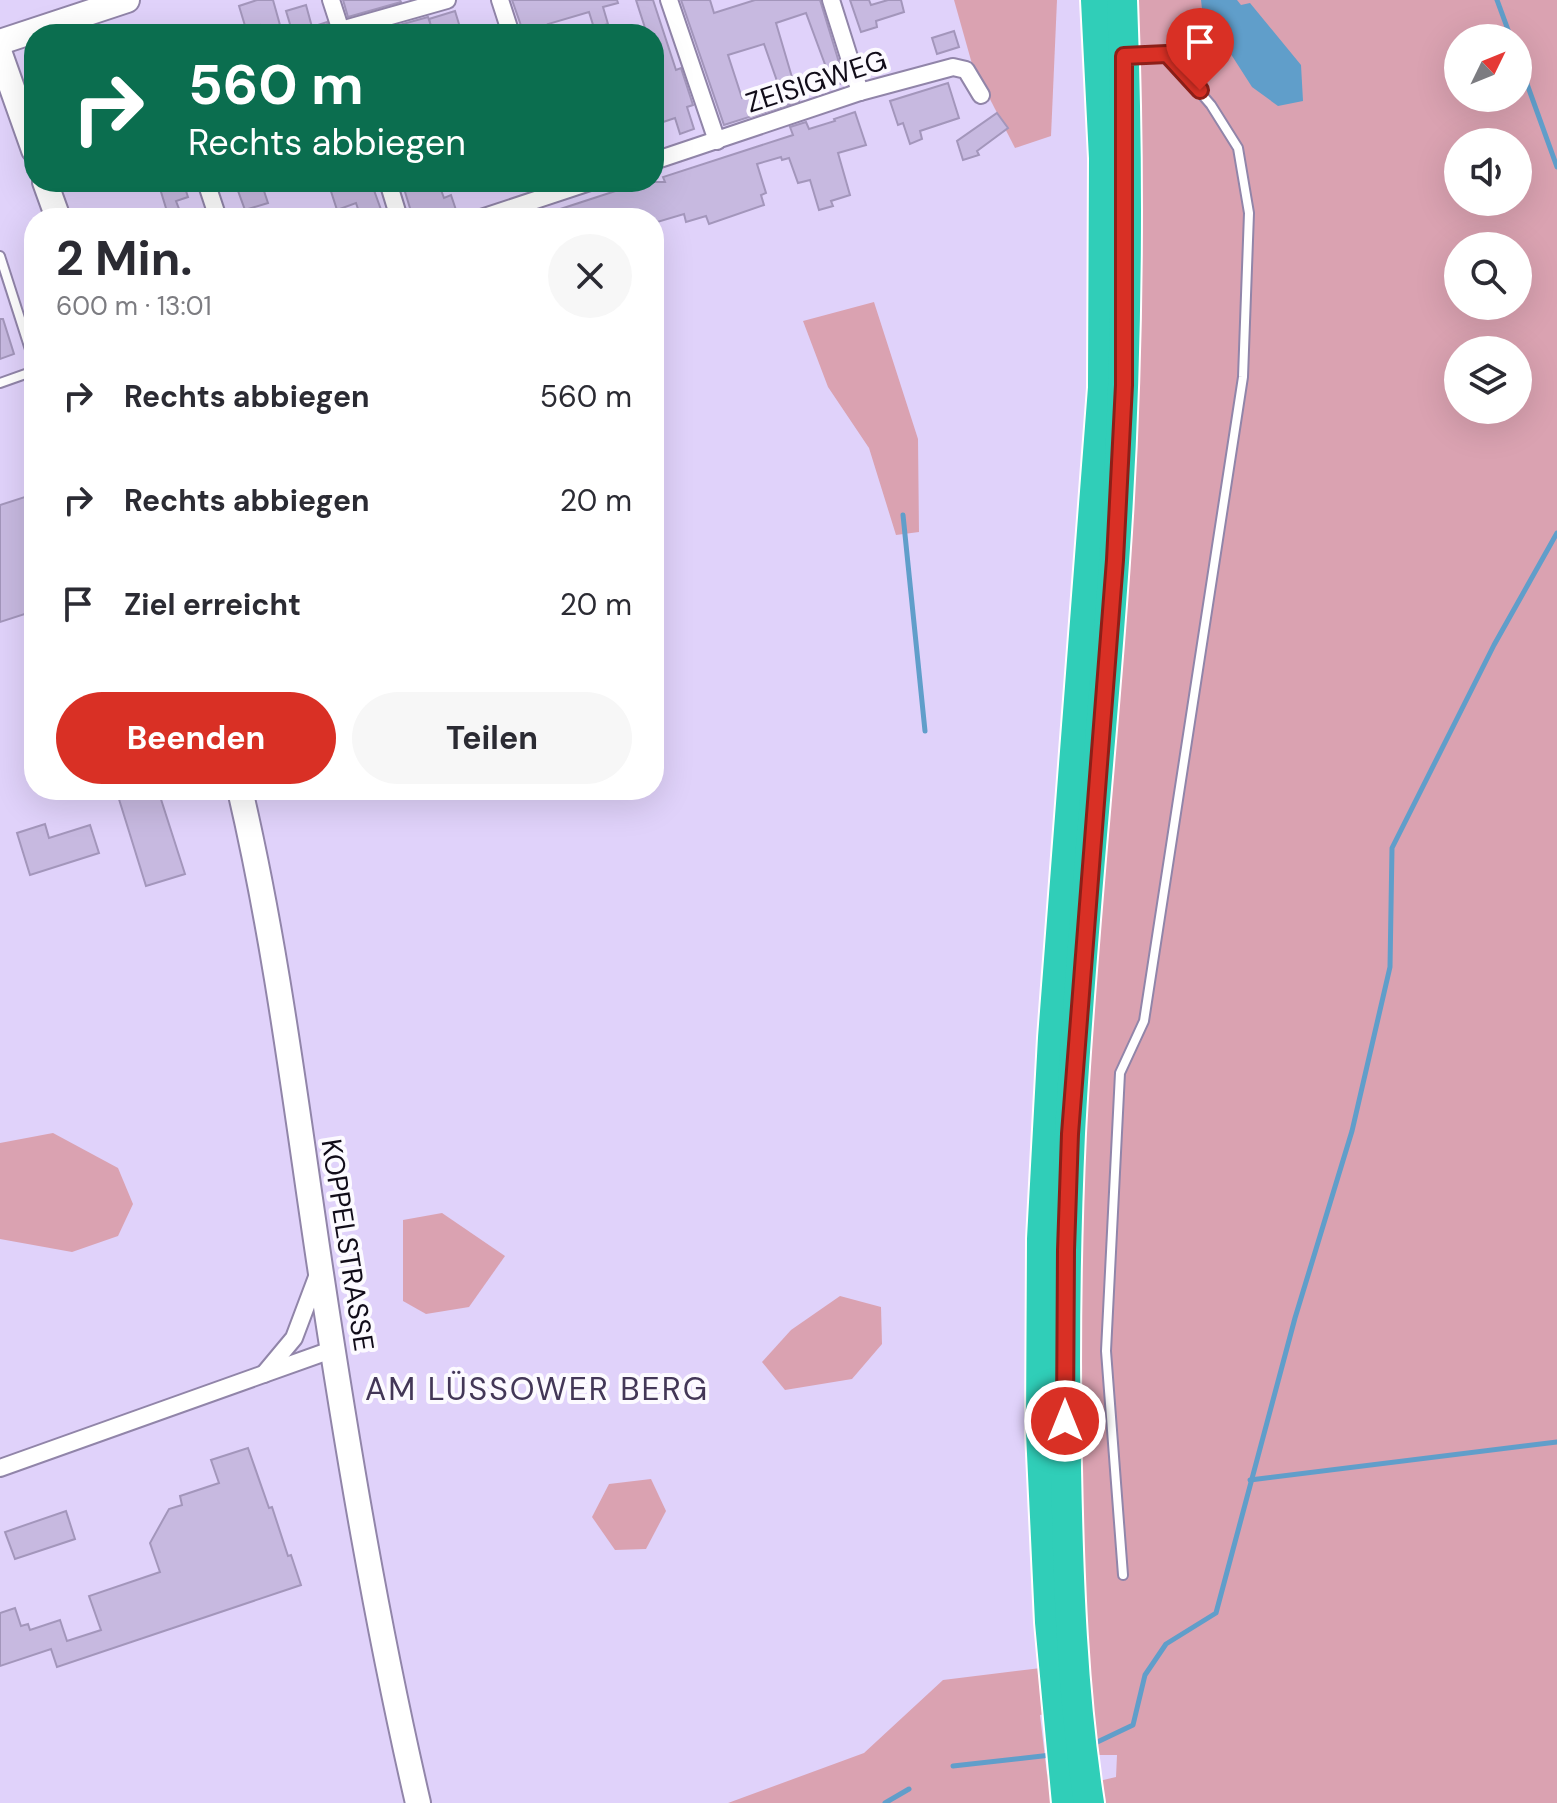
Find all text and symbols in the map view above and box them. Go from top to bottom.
pin [1166,8,1234,90]
icon: arrive [1178,20,1222,64]
north arrow [1444,24,1532,112]
map controls [1444,24,1532,424]
street label: ZEISIGWEG [741,41,891,122]
text: 560 m [188,48,364,121]
icon: right [56,56,160,160]
text: Rechts abbiegen [188,119,466,166]
button: sound [1444,128,1532,216]
text: 2 Min. [56,227,192,290]
button: search [1444,232,1532,320]
button: close [548,234,632,318]
text: 600 m · 13:01 [56,289,212,323]
button: layers [1444,336,1532,424]
icon: right [56,374,100,418]
text: Rechts abbiegen [124,377,369,416]
text: 560 m [540,377,632,416]
icon: right [56,478,100,522]
text: Rechts abbiegen [124,481,369,520]
text: 20 m [560,481,632,520]
icon: arrive [56,582,100,626]
text: Ziel erreicht [124,585,301,624]
text: 20 m [560,585,632,624]
button: Beenden [56,692,336,784]
button: Teilen [352,692,632,784]
street label: KOPPELSTRASSE [312,1136,383,1354]
district label: AM LÜSSOWER BERG [365,1368,709,1410]
position arrow [1023,1379,1107,1463]

